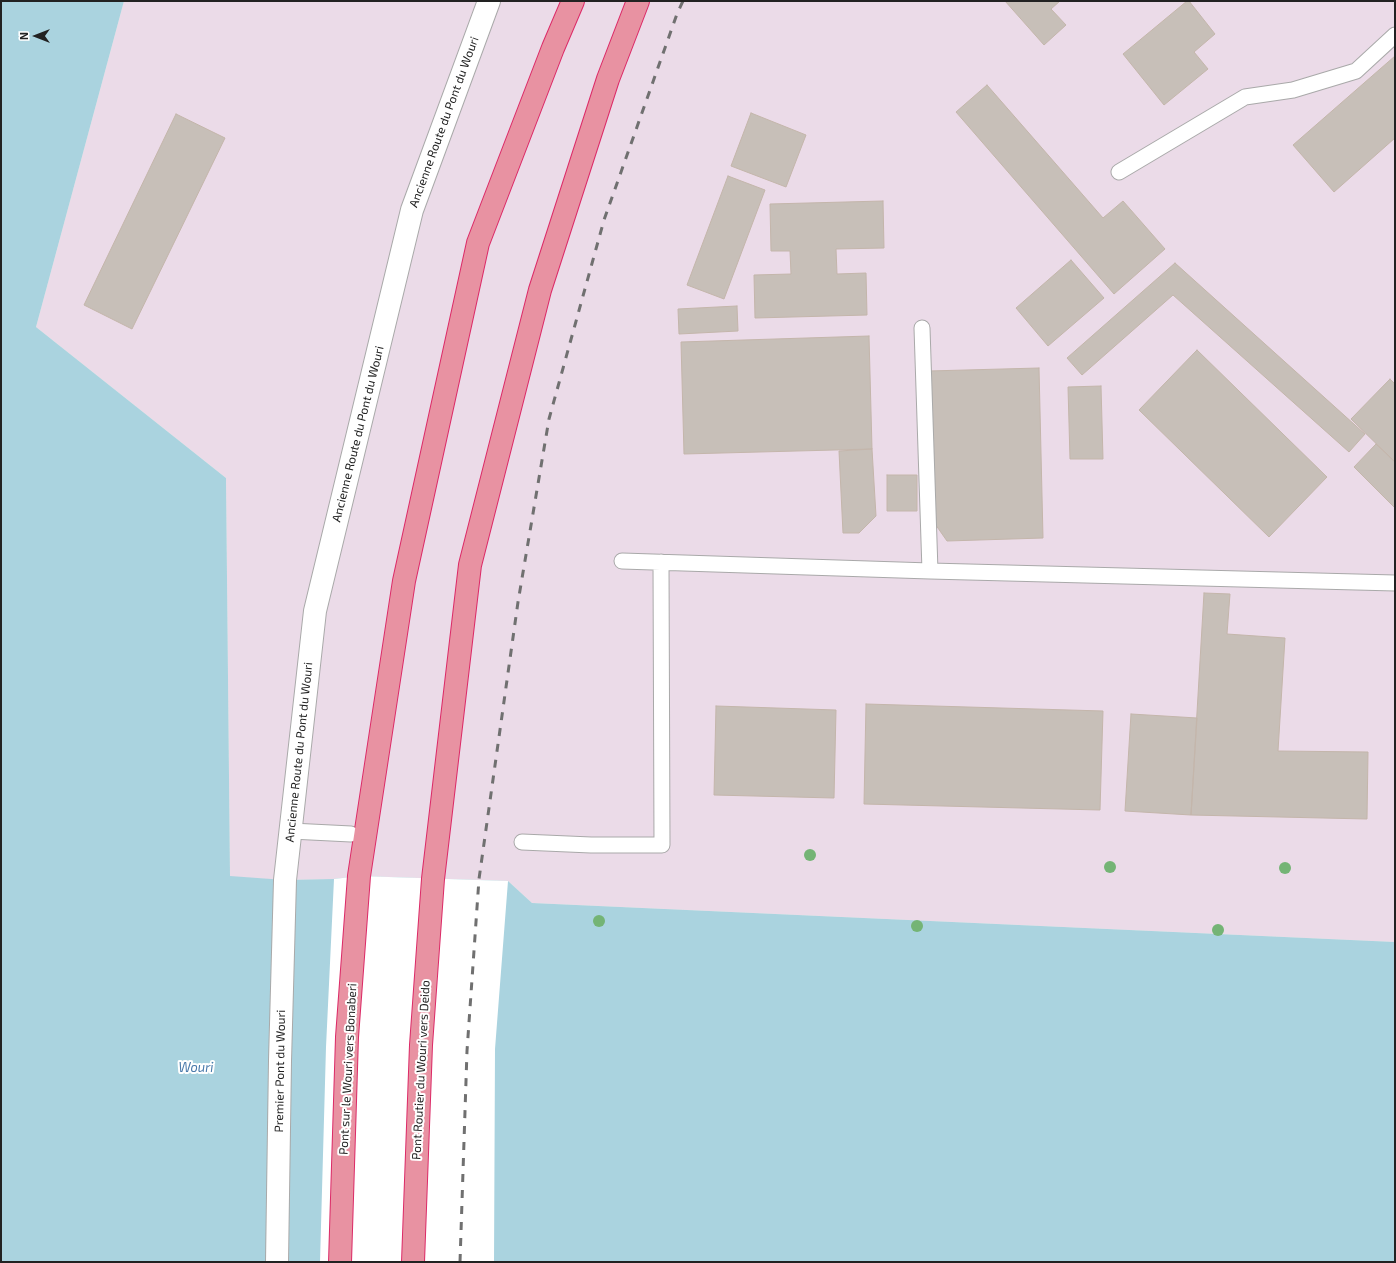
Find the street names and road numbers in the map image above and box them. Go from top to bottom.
street label: Ancienne Route du Pont du Wouri [406,35,482,209]
street label: Ancienne Route du Pont du Wouri [329,344,387,524]
street label: Ancienne Route du Pont du Wouri [282,661,316,843]
street label: Pont Routier du Wouri vers Deido [409,980,433,1160]
street label: Pont sur le Wouri vers Bonaberi [336,983,360,1155]
street label: Premier Pont du Wouri [272,1010,288,1132]

